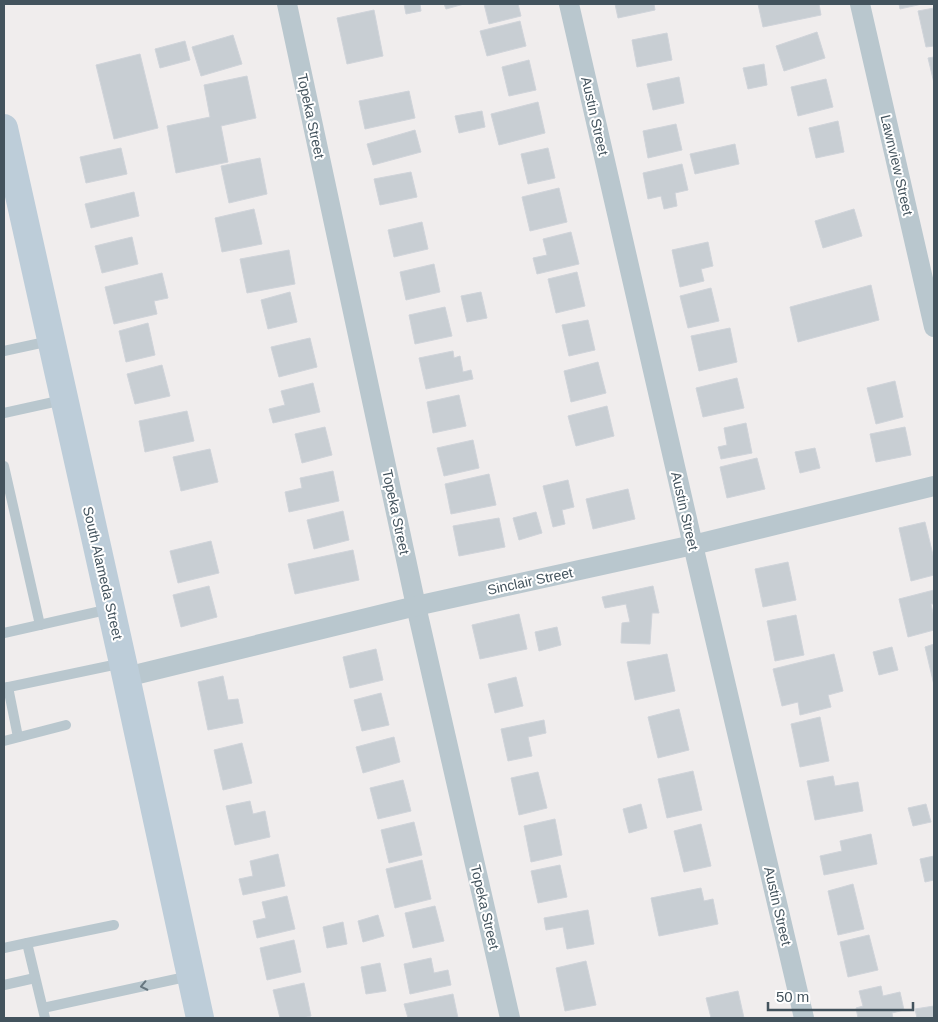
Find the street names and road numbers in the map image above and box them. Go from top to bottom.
street label: Topeka Street [294,72,328,160]
street label: Austin Street [578,75,612,157]
street label: Lawnview Street [878,113,916,217]
street label: Topeka Street [379,468,413,556]
street label: Austin Street [668,470,702,552]
street label: South Alameda Street [80,505,126,641]
street label: Sinclair Street [486,564,574,598]
street label: Topeka Street [467,863,503,951]
street label: Austin Street [761,865,795,947]

